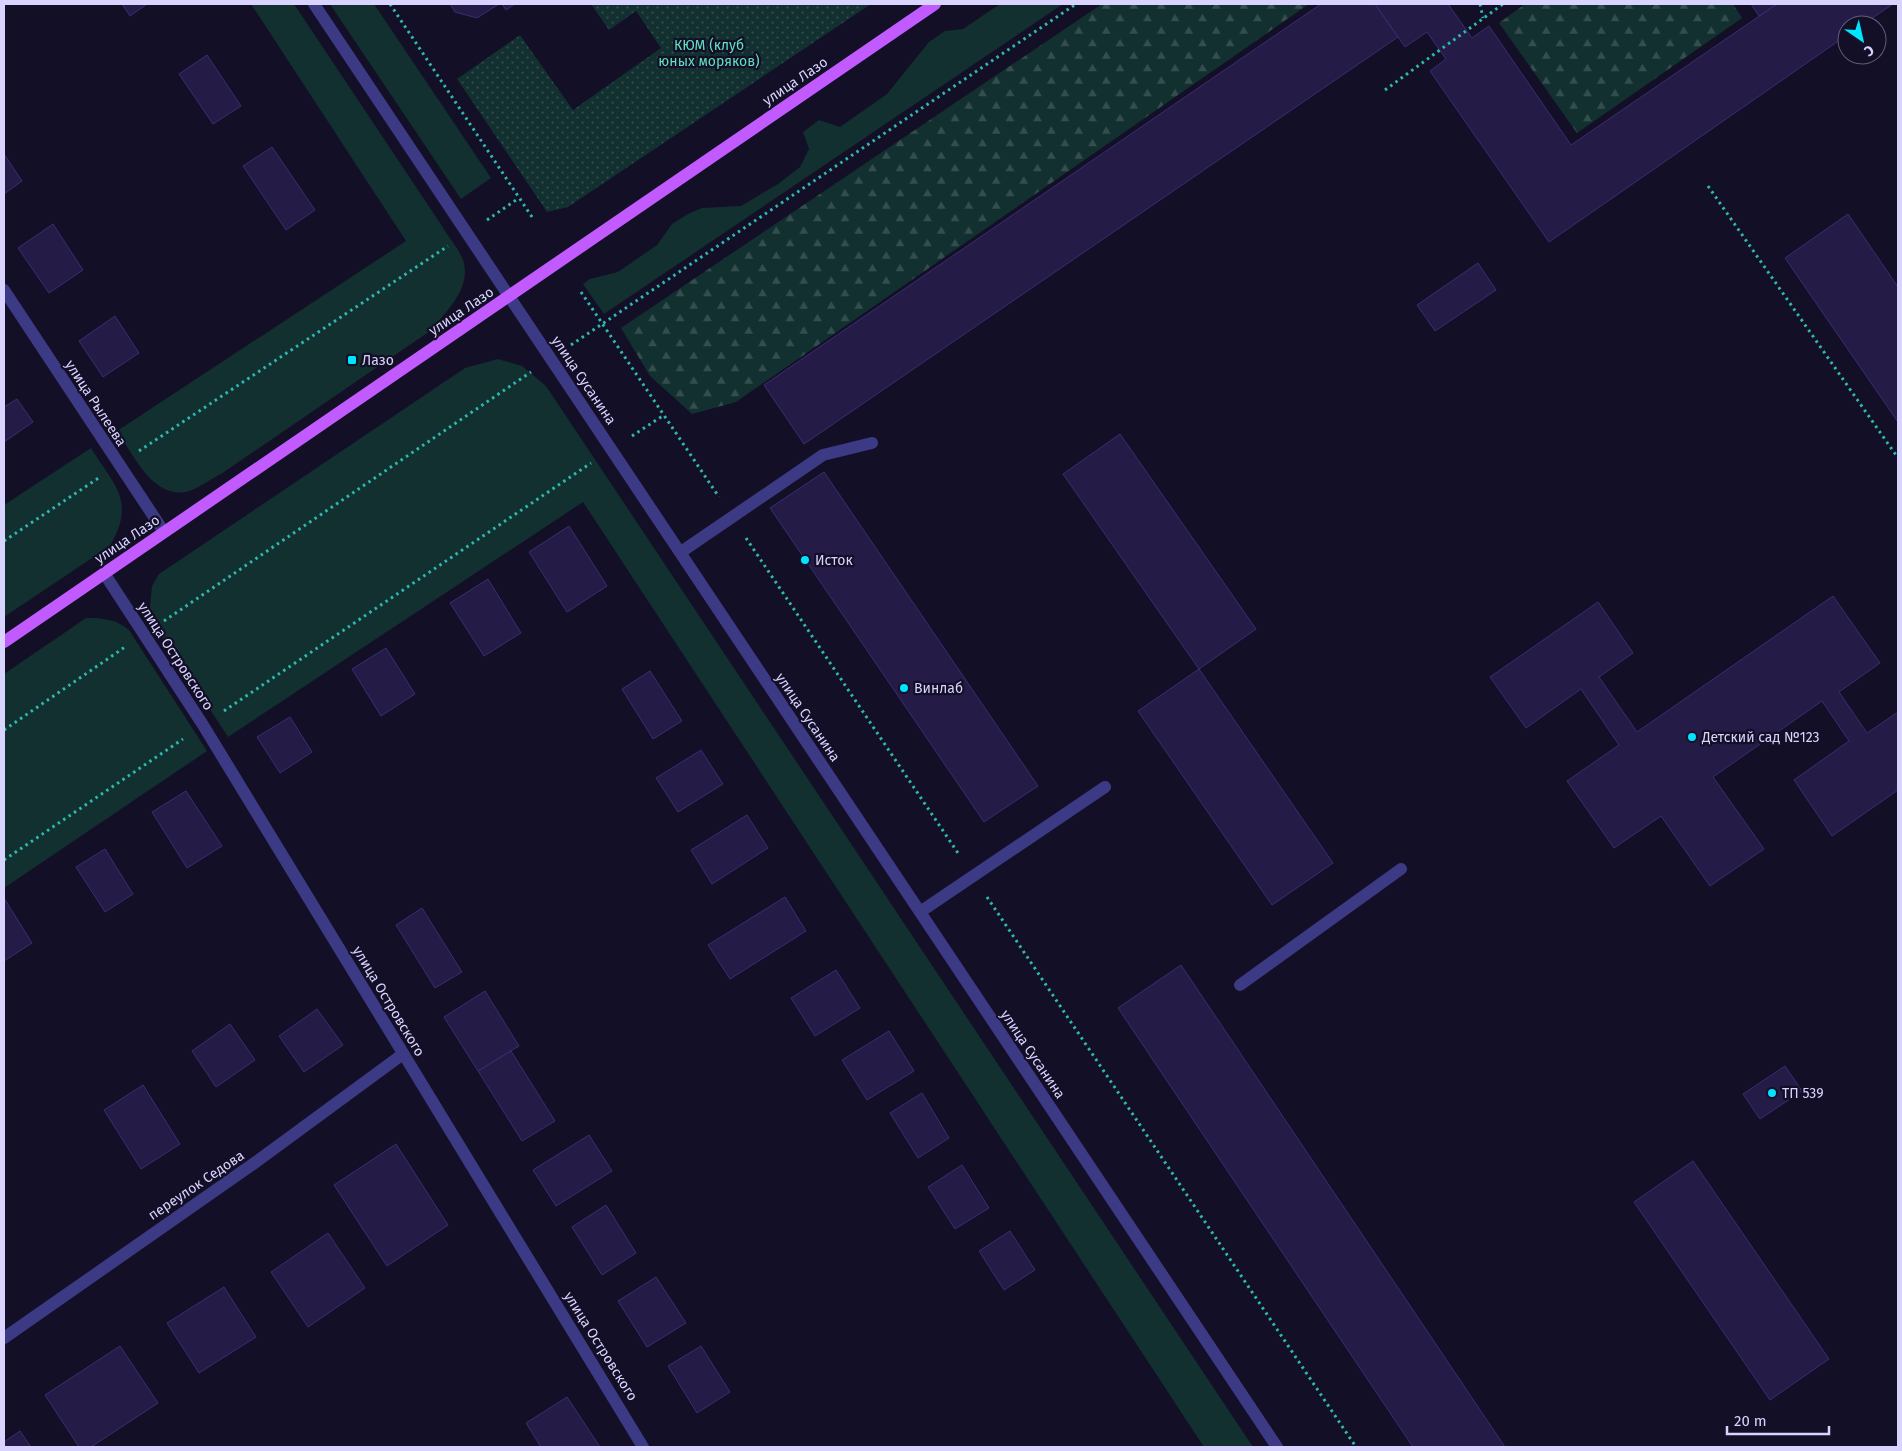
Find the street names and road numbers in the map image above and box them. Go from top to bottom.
street label: улица Лазо [760,53,831,109]
street label: улица Лазо [426,283,497,339]
street label: улица Сусанина [548,333,620,428]
street label: улица Рылеева [61,357,130,450]
street label: улица Лазо [92,511,163,567]
street label: улица Островского [134,599,217,714]
street label: улица Сусанина [772,670,844,765]
street label: улица Островского [349,943,428,1059]
street label: улица Сусанина [997,1007,1069,1102]
street label: переулок Седова [145,1147,248,1224]
street label: улица Островского [560,1289,641,1404]

